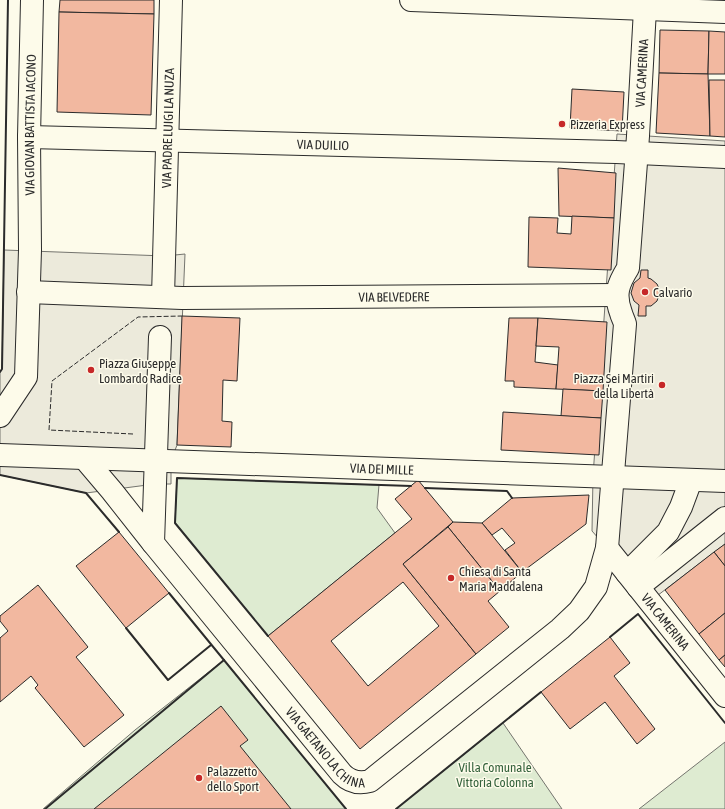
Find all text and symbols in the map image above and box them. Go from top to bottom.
street label: VIA CAMERINA [633,38,651,108]
street label: VIA GIOVAN BATTISTA IACONO [22,54,39,196]
street label: VIA PADRE LUIGI LA NUZA [159,67,177,188]
place label: Pizzeria Express [570,117,645,132]
marker: Pizzeria Express [557,119,567,129]
street label: VIA DUILIO [297,137,350,153]
place label: Calvario [653,285,692,300]
marker: Calvario [640,287,650,297]
street label: VIA BELVEDERE [358,289,430,305]
place label: Piazza Giuseppe Lombardo Radice [99,356,182,386]
marker: Piazza Giuseppe Lombardo Radice [86,365,96,375]
place label: Piazza Sei Martiri della Libertà [574,371,654,401]
marker: Piazza Sei Martiri della Libertà [657,380,667,390]
street label: VIA DEI MILLE [350,461,414,478]
place label: Chiesa di Santa Maria Maddalena [459,564,543,594]
marker: Chiesa di Santa Maria Maddalena [446,573,456,583]
street label: VIA CAMERINA [638,590,693,654]
street label: VIA GAETANO LA CHINA [282,704,366,790]
park label: Villa Comunale Vittoria Colonna [456,760,534,790]
place label: Palazzetto dello Sport [207,764,259,794]
marker: Palazzetto dello Sport [194,773,204,783]

